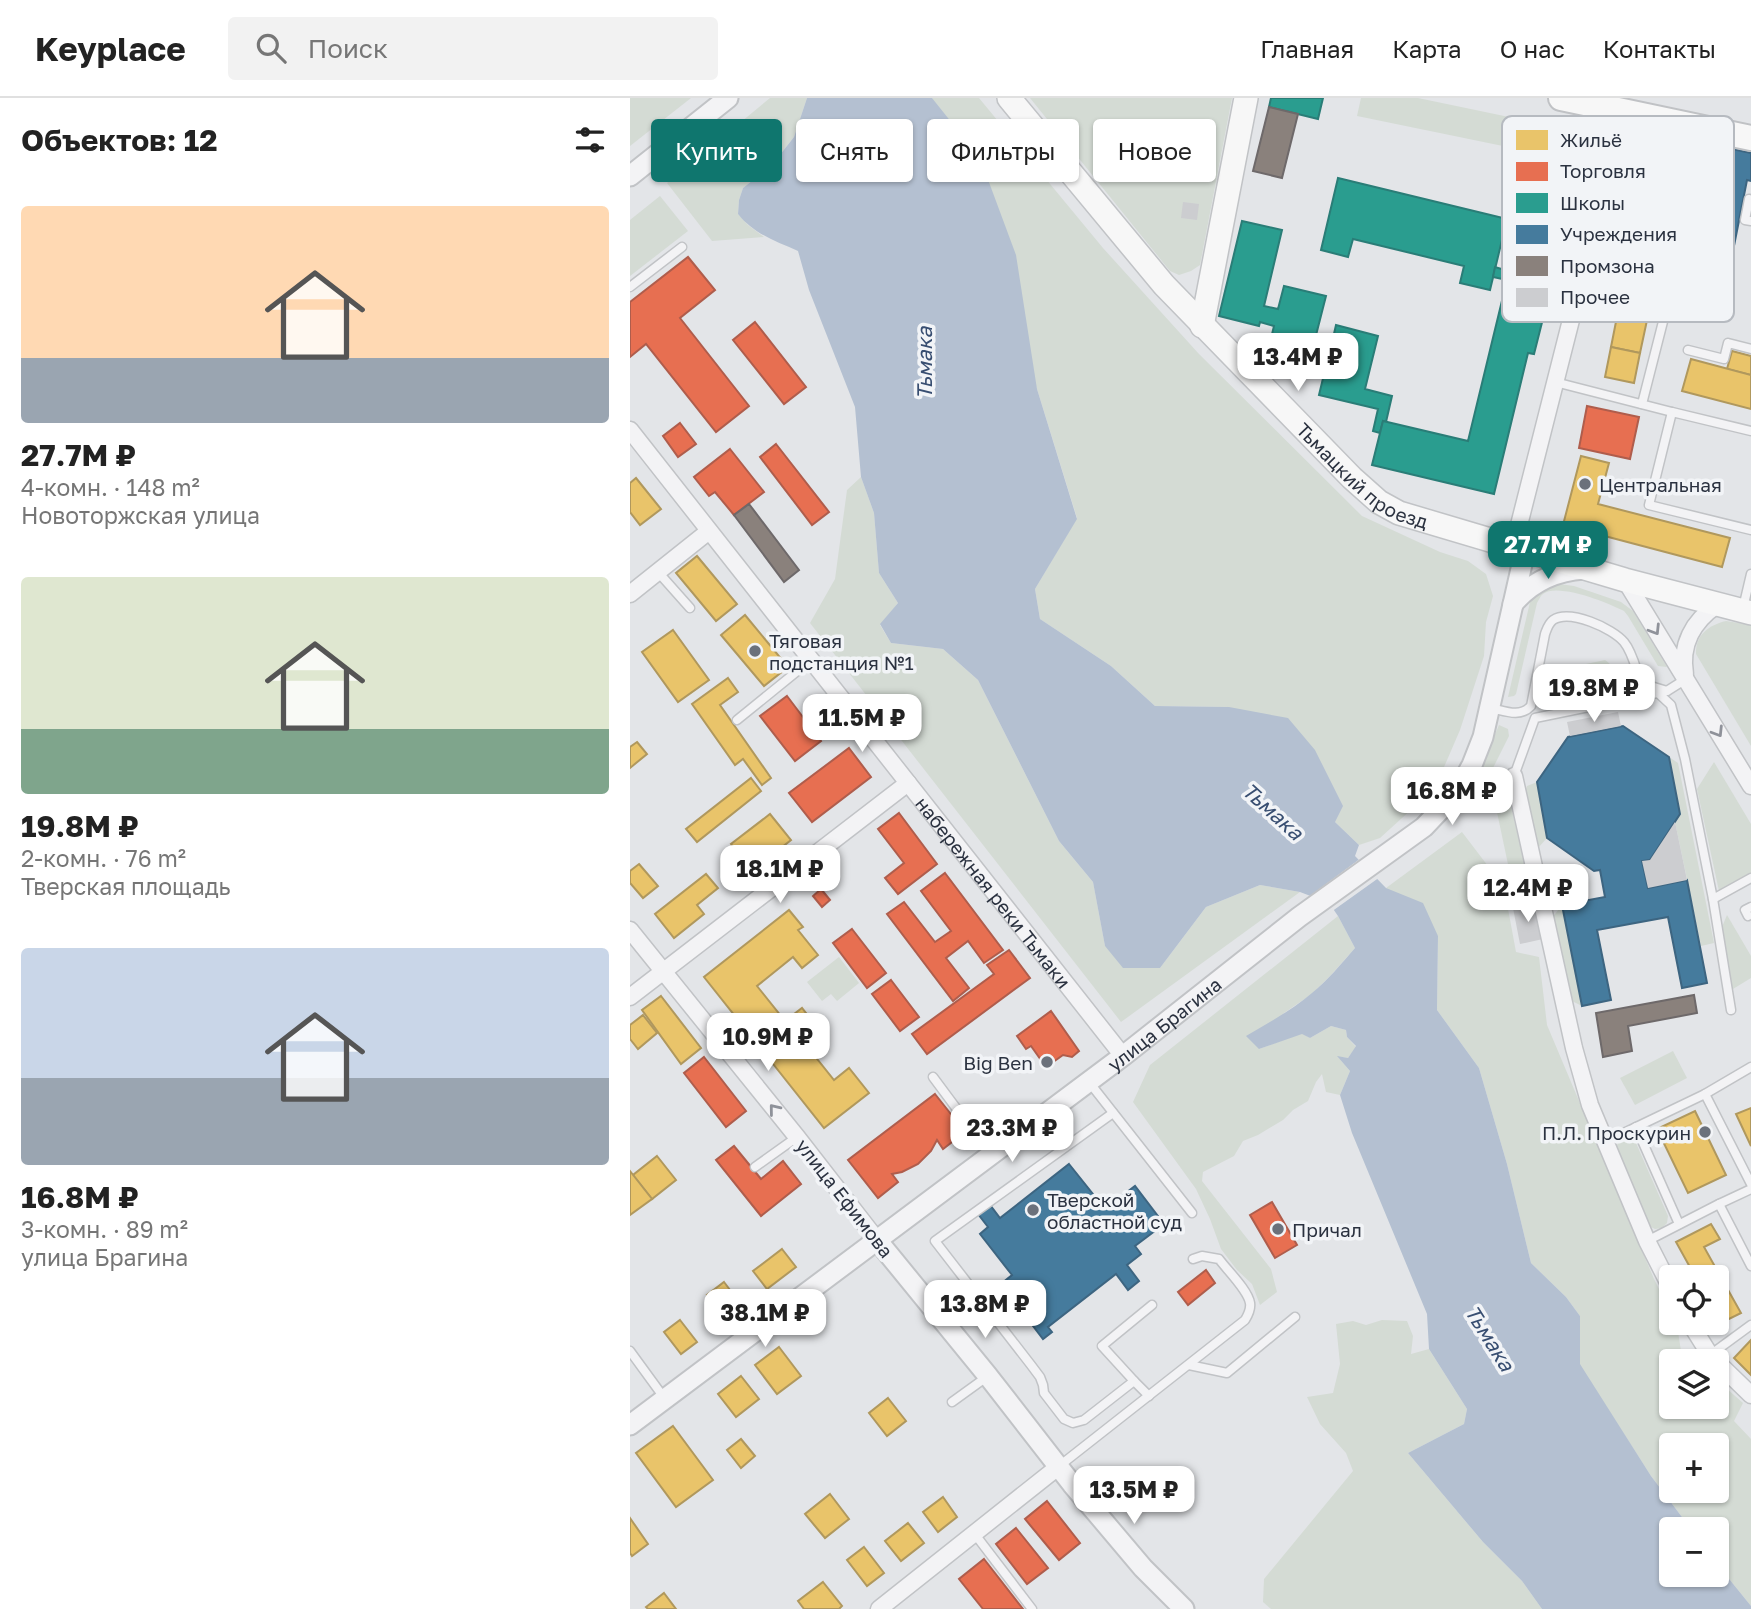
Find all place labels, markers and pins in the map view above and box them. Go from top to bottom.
pin: 13.4M ₽ [1233,334,1363,393]
place label: Центральная [1599,473,1722,496]
marker: Центральная [1577,476,1593,492]
pin: 27.7M ₽ [1483,522,1613,581]
place label: Тяговая подстанция №1 [769,629,914,674]
marker: Тяговая подстанция №1 [747,643,763,659]
pin: 19.8M ₽ [1529,664,1659,724]
pin: 11.5M ₽ [797,694,927,754]
pin: 16.8M ₽ [1387,768,1517,827]
pin: 18.1M ₽ [715,846,845,905]
pin: 12.4M ₽ [1463,864,1593,924]
pin: 10.9M ₽ [703,1014,833,1073]
place label: Big Ben [963,1051,1033,1074]
marker: Big Ben [1039,1054,1055,1070]
pin: 23.3M ₽ [947,1104,1077,1164]
place label: П.Л. Проскурин [1542,1121,1691,1144]
marker: П.Л. Проскурин [1697,1124,1713,1140]
place label: Тверской областной суд [1047,1188,1182,1233]
marker: Тверской областной суд [1025,1202,1041,1218]
place label: Причал [1292,1218,1362,1241]
marker: Причал [1270,1221,1286,1237]
pin: 13.8M ₽ [920,1280,1050,1340]
pin: 38.1M ₽ [700,1290,830,1349]
pin: 13.5M ₽ [1069,1466,1199,1526]

